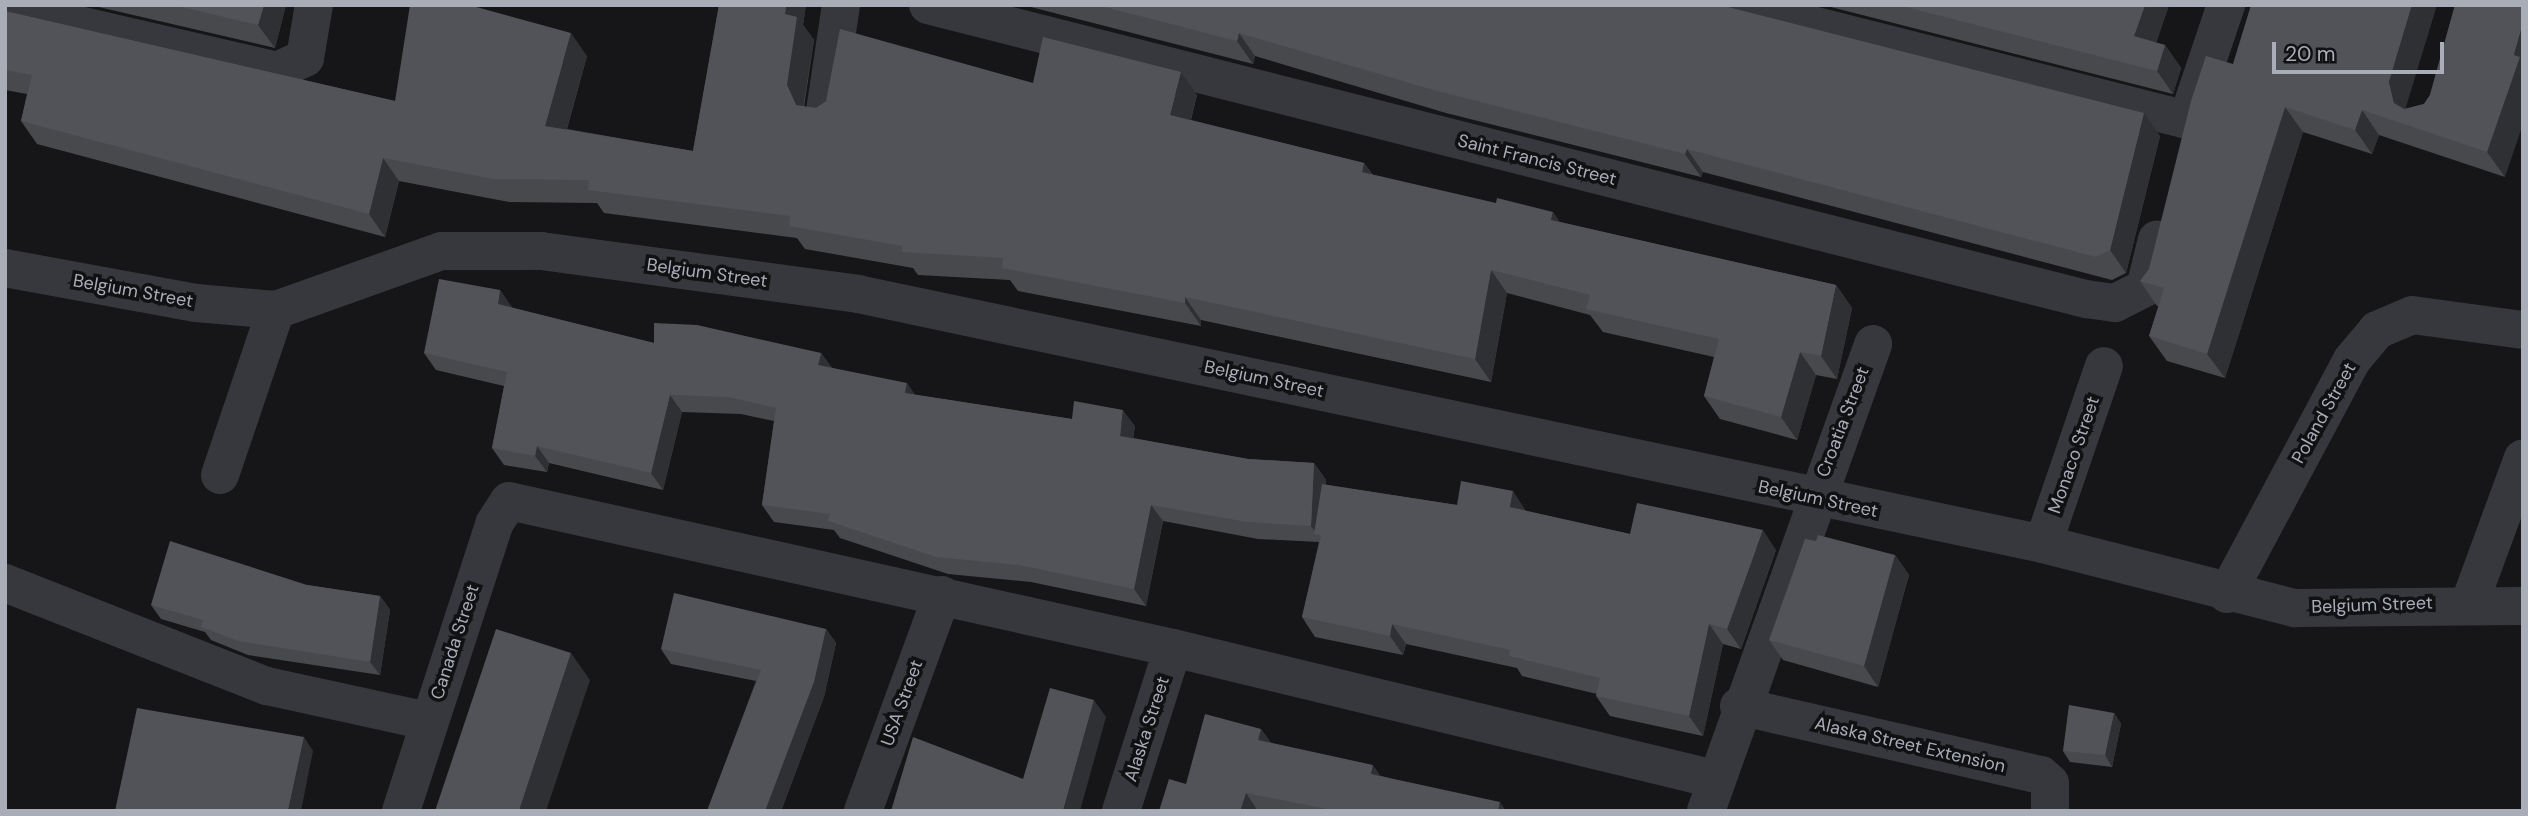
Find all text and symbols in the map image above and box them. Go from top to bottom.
scale bar [2276,28,2448,72]
text: 20 m [2285,40,2336,68]
street label: Saint Francis Street [1456,130,1618,190]
street label: Belgium Street [645,254,769,292]
street label: Belgium Street [71,270,195,312]
street label: Belgium Street [1202,356,1326,402]
street label: Poland Street [2287,359,2361,467]
street label: Croatia Street [1812,364,1874,480]
street label: Monaco Street [2044,393,2104,517]
street label: Belgium Street [1756,476,1880,522]
street label: Canada Street [426,582,484,702]
street label: Belgium Street [2311,592,2433,618]
street label: USA Street [876,657,928,749]
street label: Alaska Street [1120,674,1174,784]
street label: Alaska Street Extension [1813,713,2007,777]

